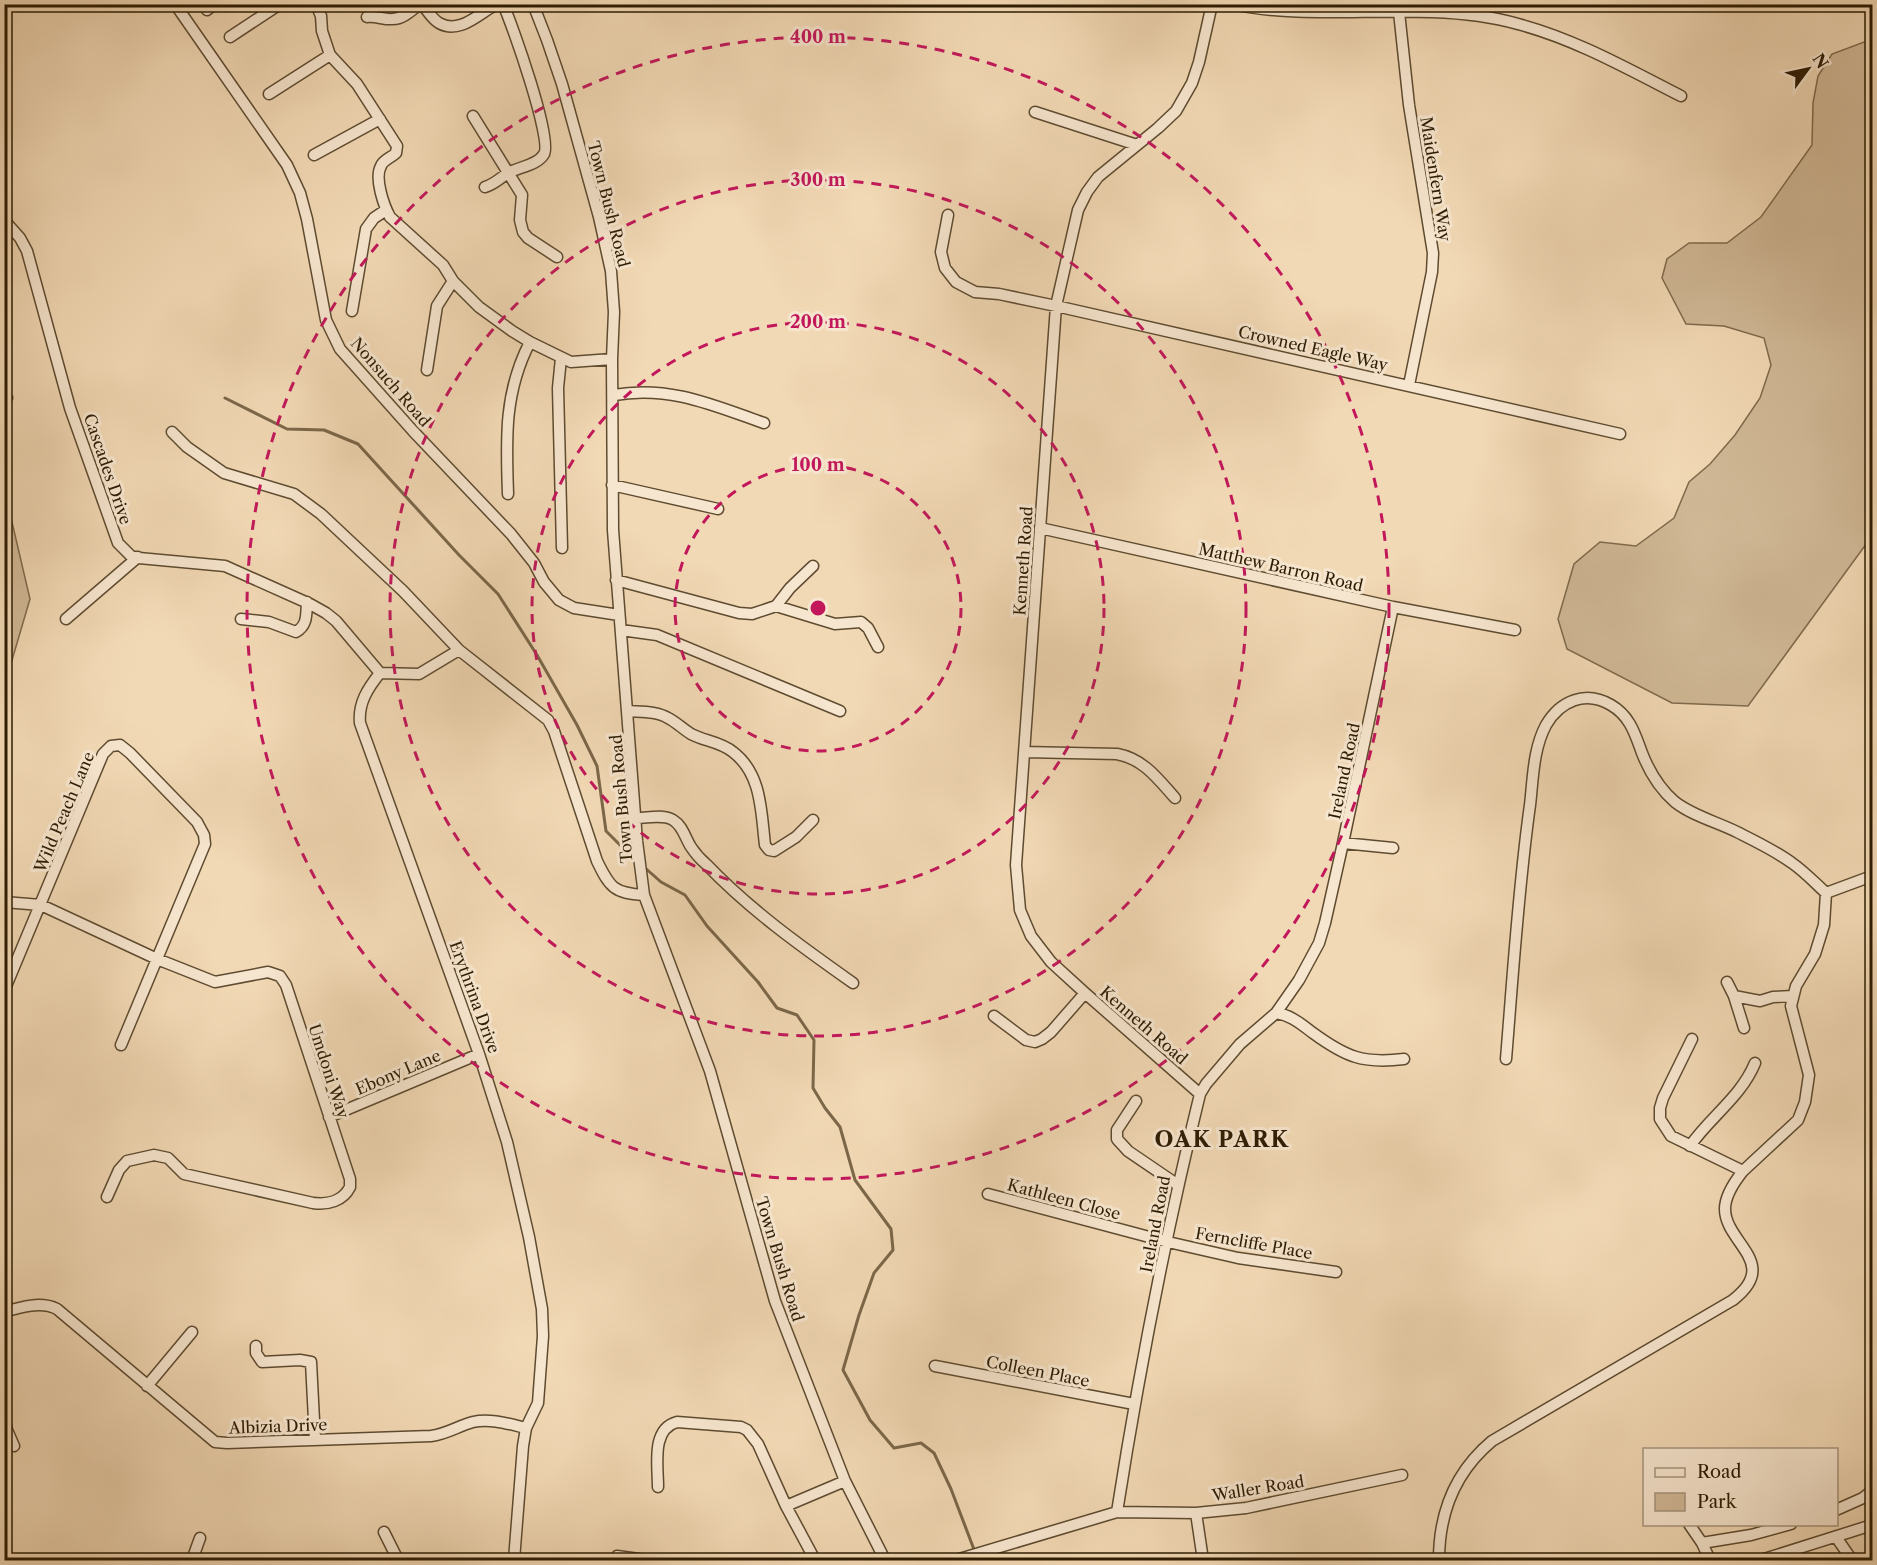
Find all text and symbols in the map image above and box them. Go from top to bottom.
text: 400 m [790,26,846,48]
north arrow [1778,39,1838,99]
text: N [1808,50,1833,72]
street label: Maidenfern Way [1416,115,1456,244]
street label: Town Bush Road [584,139,634,269]
text: 300 m [790,169,846,191]
text: 200 m [790,311,846,333]
street label: Crowned Eagle Way [1236,321,1391,375]
street label: Nonsuch Road [347,333,435,431]
street label: Cascades Drive [80,411,136,527]
text: 100 m [791,454,845,476]
street label: Kenneth Road [1009,505,1037,616]
street label: Matthew Barron Road [1197,538,1365,596]
centre of rings [808,598,828,618]
street label: Ireland Road [1324,721,1364,821]
street label: Town Bush Road [605,734,637,864]
street label: Wild Peach Lane [29,749,98,876]
street label: Erythrina Drive [445,938,505,1056]
street label: Kenneth Road [1096,982,1192,1069]
street label: Umdoni Way [304,1021,354,1122]
street label: Ebony Lane [352,1045,444,1099]
district label: OAK PARK [1154,1126,1290,1153]
street label: Kathleen Close [1005,1174,1123,1224]
street label: Ireland Road [1136,1174,1174,1274]
street label: Town Bush Road [752,1194,809,1324]
street label: Ferncliffe Place [1194,1223,1314,1263]
street label: Colleen Place [985,1351,1091,1391]
street label: Albizia Drive [228,1414,328,1438]
legend [1643,1448,1838,1526]
text: Road [1697,1461,1742,1483]
street label: Waller Road [1209,1471,1306,1505]
text: Park [1697,1491,1738,1513]

